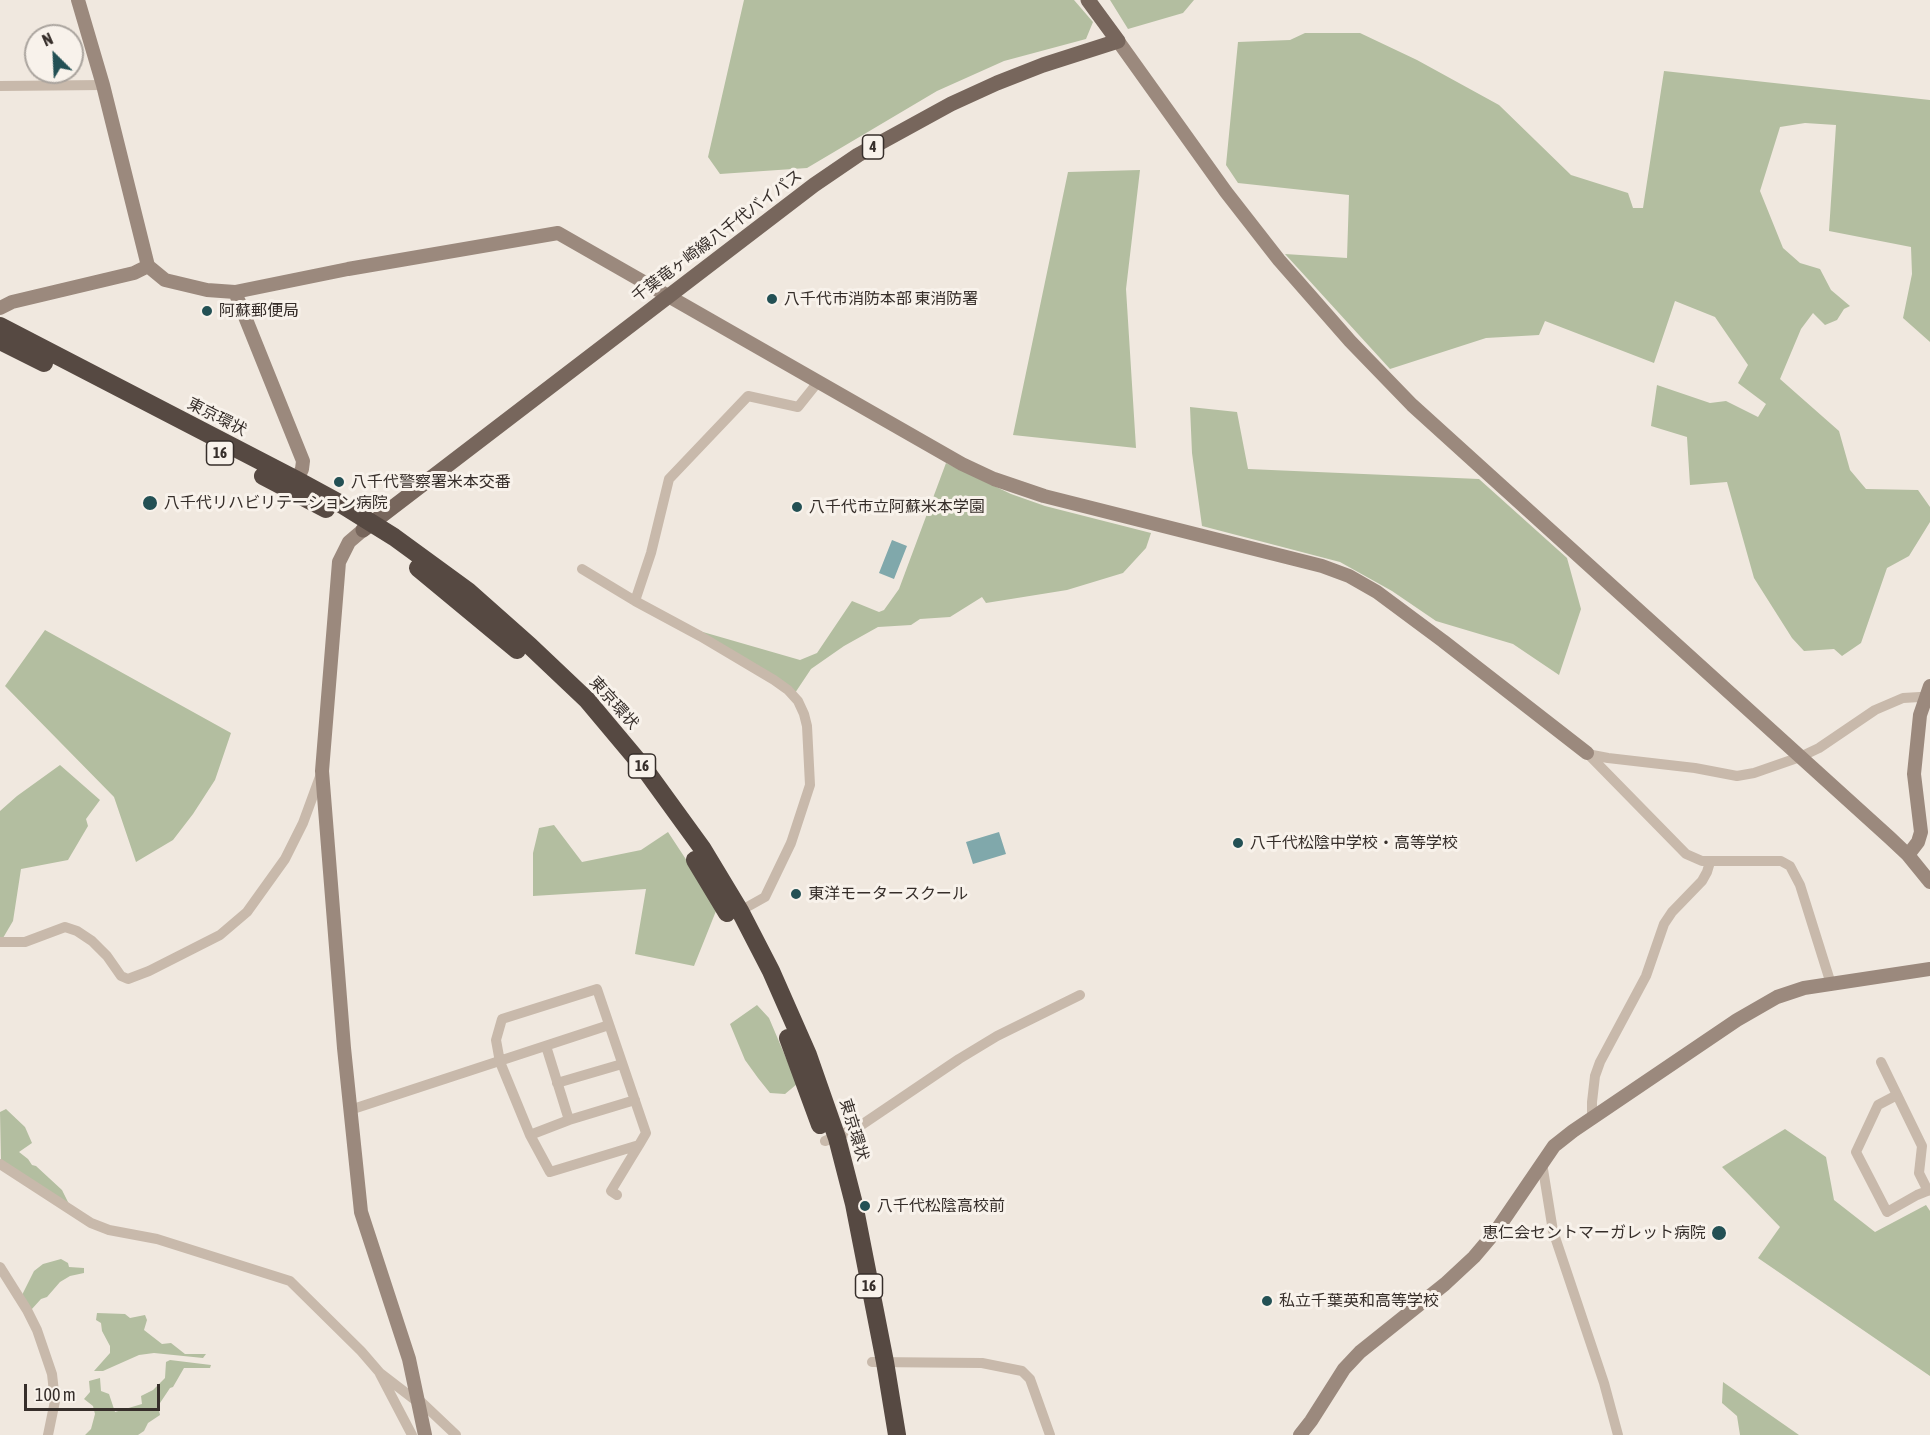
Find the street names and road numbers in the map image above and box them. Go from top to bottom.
road number: 4 [862,135,884,159]
street label: 千葉竜ヶ崎線八千代バイパス [628,166,806,306]
street label: 東京環状 [184,394,250,440]
road number: 16 [206,441,234,465]
street label: 東京環状 [585,673,643,733]
road number: 16 [628,754,656,778]
street label: 東京環状 [835,1097,873,1163]
road number: 16 [856,1274,882,1298]

